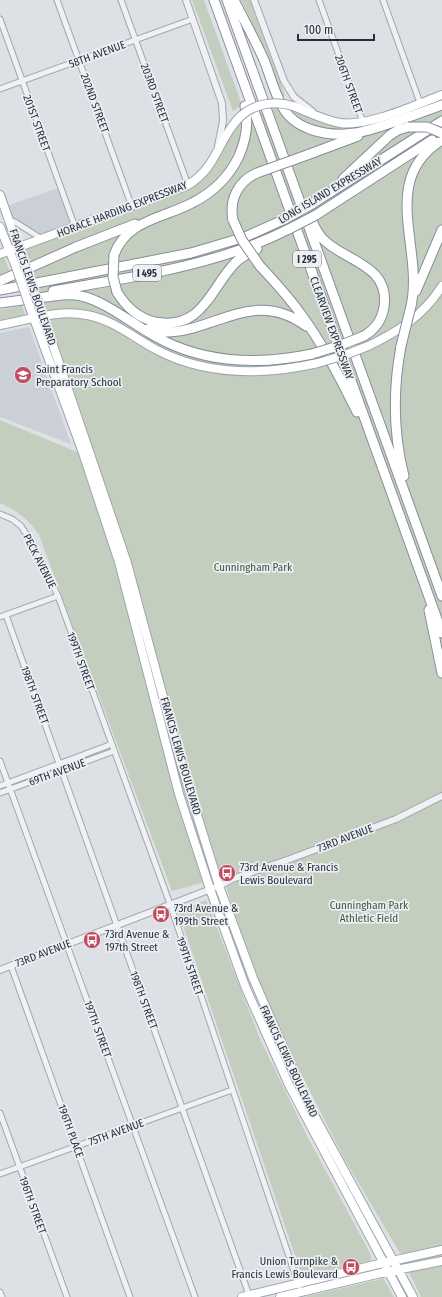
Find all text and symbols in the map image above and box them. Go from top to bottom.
scale bar [298,16,374,42]
text: 100 m [304,23,333,37]
street label: 58TH AVENUE [67,38,127,71]
street label: 206TH STREET [332,53,365,116]
street label: 203RD STREET [138,62,172,125]
street label: 202ND STREET [78,71,112,136]
street label: 201ST STREET [20,93,53,154]
street label: LONG ISLAND EXPRESSWAY [276,154,385,227]
street label: HORACE HARDING EXPRESSWAY [55,178,190,240]
street label: FRANCIS LEWIS BOULEVARD [7,227,59,347]
road number: I 295 [293,251,321,267]
road number: I 495 [133,265,161,281]
street label: CLEARVIEW EXPRESSWAY [307,275,356,382]
place label: Saint Francis Preparatory School [36,363,122,389]
school or university icon: Saint Francis Preparatory School [13,365,33,385]
street label: PECK AVENUE [20,532,59,591]
park label: Cunningham Park [214,561,293,574]
street label: 199TH STREET [64,630,97,693]
street label: 198TH STREET [18,664,51,727]
street label: FRANCIS LEWIS BOULEVARD [157,696,204,817]
street label: 69TH AVENUE [27,756,87,789]
street label: 73RD AVENUE [315,822,375,855]
place label: 73rd Avenue & Francis Lewis Boulevard [240,861,338,887]
bus stop icon: 73rd Avenue & Francis Lewis Boulevard [217,863,237,883]
park label: Cunningham Park Athletic Field [330,899,409,925]
place label: 73rd Avenue & 199th Street [174,902,238,928]
bus stop icon: 73rd Avenue & 199th Street [151,904,171,924]
place label: 73rd Avenue & 197th Street [105,928,169,954]
bus stop icon: 73rd Avenue & 197th Street [82,930,102,950]
street label: 199TH STREET [173,935,206,998]
street label: 73RD AVENUE [13,937,73,970]
street label: 198TH STREET [127,969,160,1032]
street label: 197TH STREET [81,999,114,1060]
street label: FRANCIS LEWIS BOULEVARD [257,1003,320,1119]
street label: 196TH PLACE [55,1103,86,1160]
street label: 75TH AVENUE [87,1116,146,1148]
street label: 196TH STREET [16,1174,49,1237]
place label: Union Turnpike & Francis Lewis Boulevard [231,1255,338,1281]
bus stop icon: Union Turnpike & Francis Lewis Boulevard [341,1257,361,1277]

